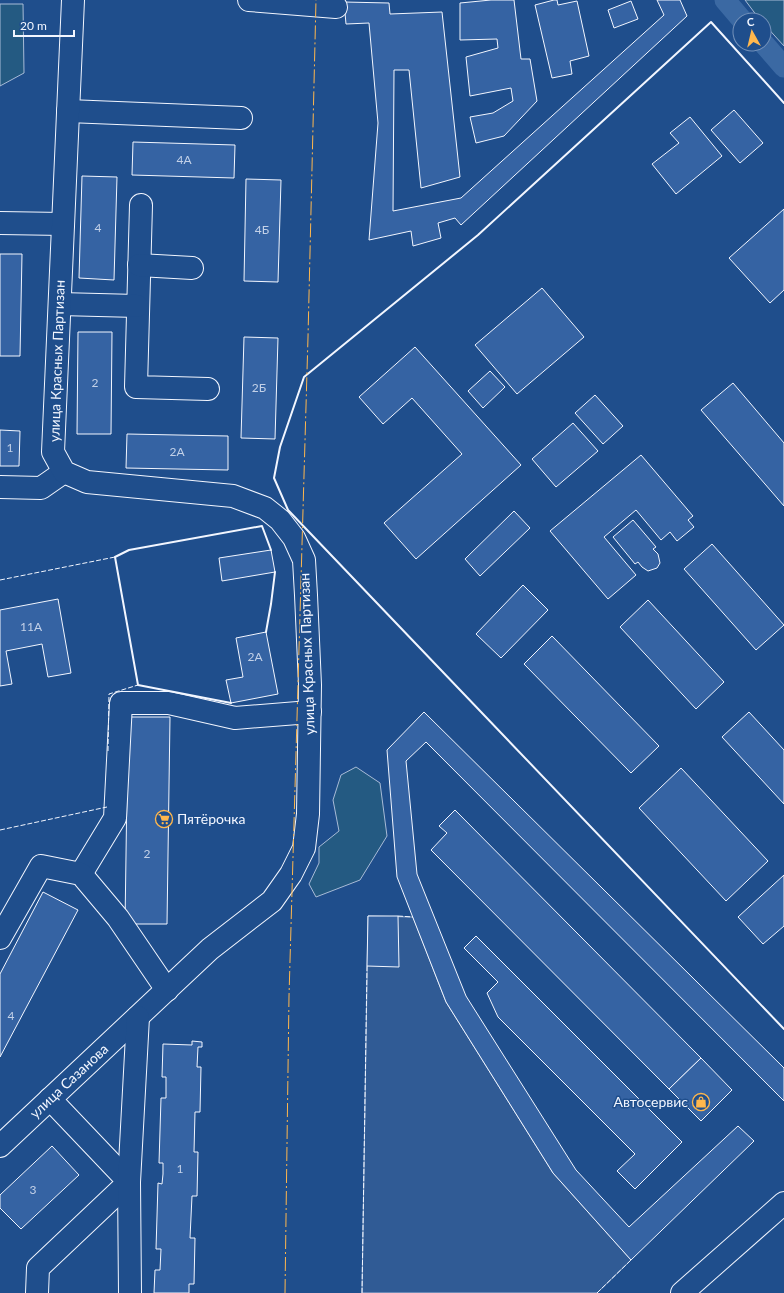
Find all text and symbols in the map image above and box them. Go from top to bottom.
scale bar [14,12,74,38]
north arrow [732,12,772,52]
text: С [746,15,756,29]
text: 20 m [20,18,47,33]
house number: 4А [176,152,192,167]
house number: 4 [95,220,102,235]
house number: 4Б [255,222,269,237]
street label: улица Красных Партизан [45,280,68,442]
house number: 2 [92,375,99,390]
house number: 2Б [252,380,266,395]
house number: 1 [7,440,14,455]
house number: 2А [169,444,185,459]
street label: улица Красных Партизан [295,573,318,735]
house number: 11А [20,619,43,634]
house number: 2А [247,649,263,664]
supermarket icon: Пятёрочка [154,809,174,829]
place label: Пятёрочка [177,810,245,827]
house number: 2 [144,846,151,861]
house number: 4 [8,1008,15,1023]
street label: улица Сазанова [26,1040,111,1121]
shop icon: Автосервис [691,1092,711,1112]
place label: Автосервис [614,1093,688,1110]
house number: 1 [177,1161,184,1176]
house number: 3 [30,1182,37,1197]

